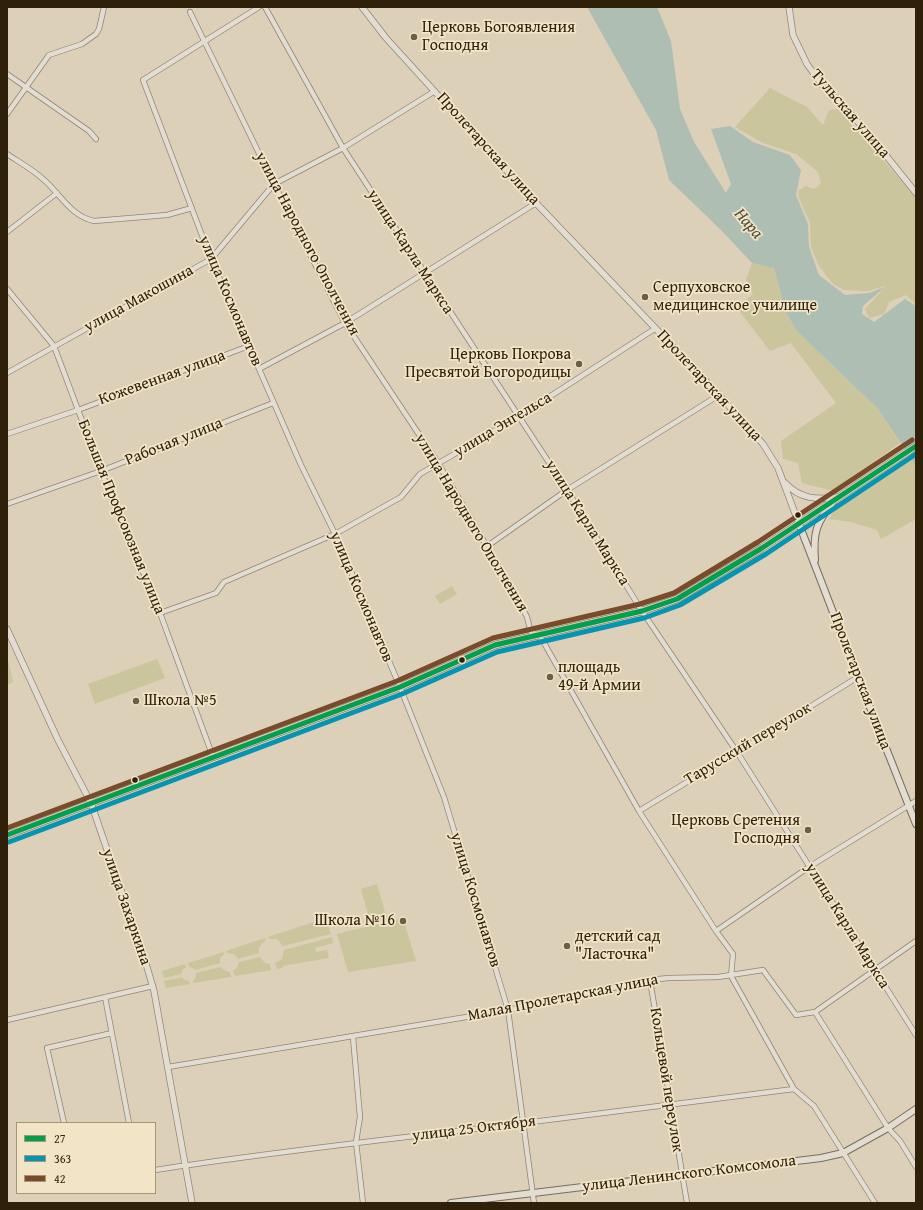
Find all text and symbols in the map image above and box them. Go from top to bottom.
place label: Церковь Богоявления Господня [422,18,575,56]
marker: Церковь Богоявления Господня [409,32,419,42]
street label: Тульская улица [806,66,894,162]
street label: Пролетарская улица [432,89,544,209]
street label: улица Народного Ополчения [250,149,364,339]
street label: улица Карла Маркса [363,186,457,318]
water label: Нара [729,204,767,244]
street label: улица Космонавтов [194,233,266,369]
street label: улица Макошина [81,261,197,337]
place label: Серпуховское медицинское училище [653,278,817,316]
marker: Серпуховское медицинское училище [640,292,650,302]
street label: Пролетарская улица [652,326,766,446]
place label: Церковь Покрова Пресвятой Богородицы [405,345,571,383]
street label: Кожевенная улица [96,346,228,410]
marker: Церковь Покрова Пресвятой Богородицы [574,359,584,369]
street label: улица Энгельса [451,388,555,462]
street label: Рабочая улица [122,414,226,470]
street label: Большая Профсоюзная улица [73,417,169,617]
street label: улица Народного Ополчения [410,430,532,616]
street label: улица Карла Маркса [541,457,633,589]
unlabelled marker [793,510,803,520]
street label: улица Космонавтов [325,529,397,665]
street label: Пролетарская улица [825,610,895,752]
unlabelled marker [457,655,467,665]
place label: площадь 49-й Армии [558,658,641,696]
marker: площадь 49-й Армии [545,672,555,682]
place label: Школа №5 [144,691,217,711]
marker: Школа №5 [131,696,141,706]
street label: Тарусский переулок [681,699,815,789]
unlabelled marker [130,775,140,785]
place label: Церковь Сретения Господня [671,811,800,849]
marker: Церковь Сретения Господня [803,825,813,835]
street label: улица Космонавтов [445,830,505,970]
street label: улица Захаркина [97,846,155,968]
street label: улица Карла Маркса [801,860,893,992]
place label: Школа №16 [315,911,395,931]
marker: Школа №16 [398,916,408,926]
place label: детский сад "Ласточка" [575,927,660,965]
marker: детский сад "Ласточка" [562,941,572,951]
street label: Малая Пролетарская улица [466,970,660,1026]
street label: Кольцевой переулок [645,1006,687,1154]
street label: улица 25 Октября [411,1112,537,1146]
legend [16,1122,156,1194]
text: 27 [54,1130,66,1147]
text: 363 [54,1150,71,1167]
street label: улица Ленинского Комсомола [581,1151,797,1197]
text: 42 [54,1170,66,1187]

